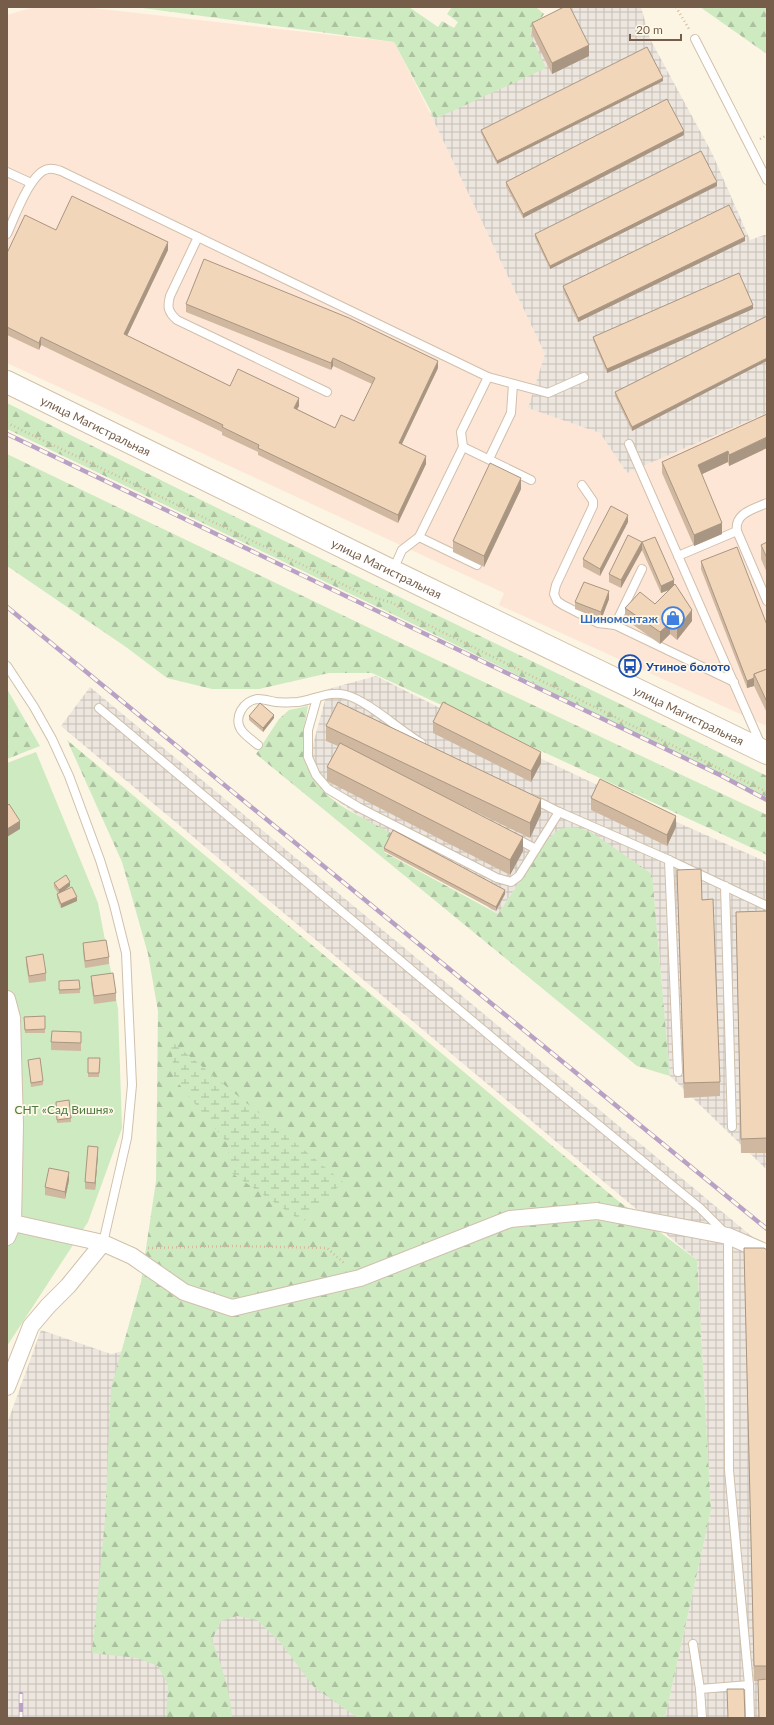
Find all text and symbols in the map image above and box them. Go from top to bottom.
scale bar [630,16,681,42]
text: 20 m [636,22,663,37]
street label: улица Магистральная [38,392,153,459]
street label: улица Магистральная [329,535,444,602]
shop icon: Шиномонтаж [660,605,686,631]
place label: Шиномонтаж [580,611,658,626]
bus stop icon: Утиное болото [617,653,643,679]
place label: Утиное болото [645,659,730,674]
street label: улица Магистральная [631,682,747,748]
park label: СНТ «Сад Вишня» [14,1102,114,1117]

